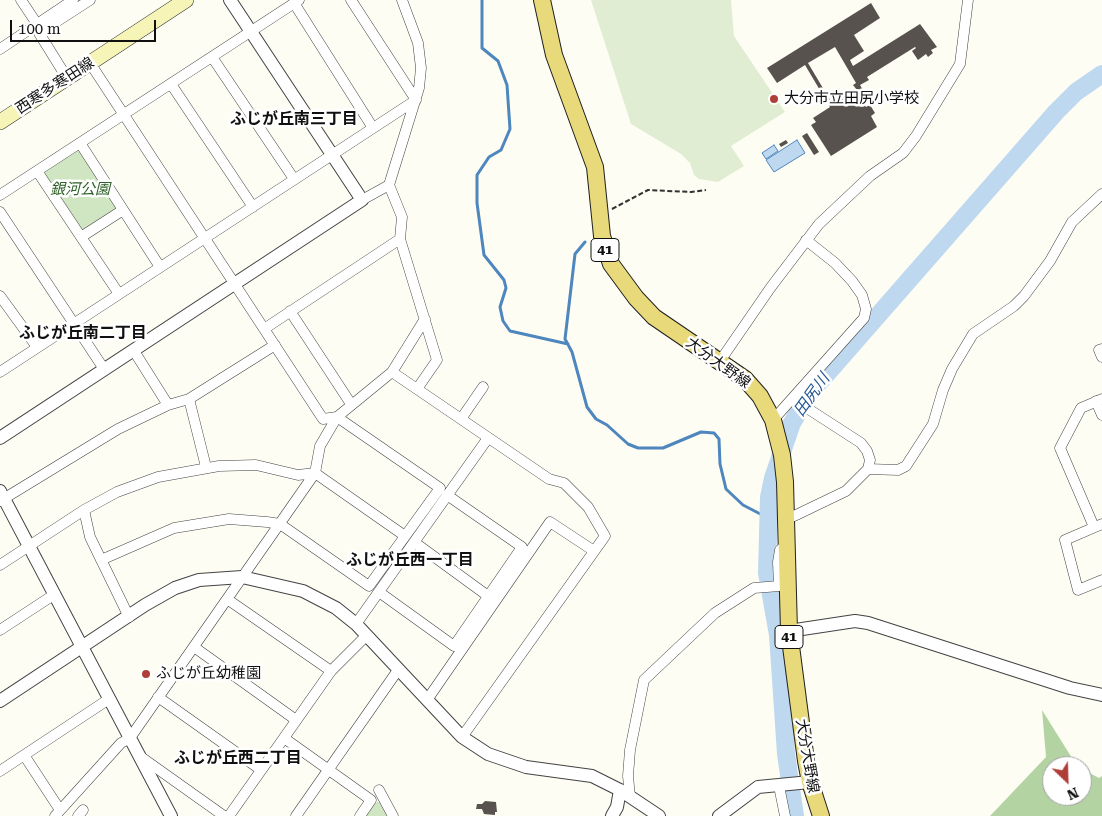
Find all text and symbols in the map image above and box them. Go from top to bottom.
scale bar [12,10,159,42]
text: 100 m [18,20,61,38]
street label: 西寒多寒田線 [12,54,98,118]
place label: 大分市立田尻小学校 [784,90,919,108]
marker: 大分市立田尻小学校 [768,93,780,105]
district label: ふじが丘南三丁目 [230,109,358,129]
park label: 銀河公園 [50,181,110,199]
road number: 41 [591,238,619,262]
district label: ふじが丘南二丁目 [19,323,147,343]
street label: 大分大野線 [682,334,754,392]
water label: 田尻川 [790,370,834,420]
district label: ふじが丘西一丁目 [346,550,474,570]
road number: 41 [775,626,803,649]
place label: ふじが丘幼稚園 [156,665,261,683]
marker: ふじが丘幼稚園 [140,668,152,680]
street label: 大分大野線 [792,718,822,794]
district label: ふじが丘西二丁目 [174,748,302,768]
north arrow [1042,756,1092,806]
text: N [1065,784,1081,803]

